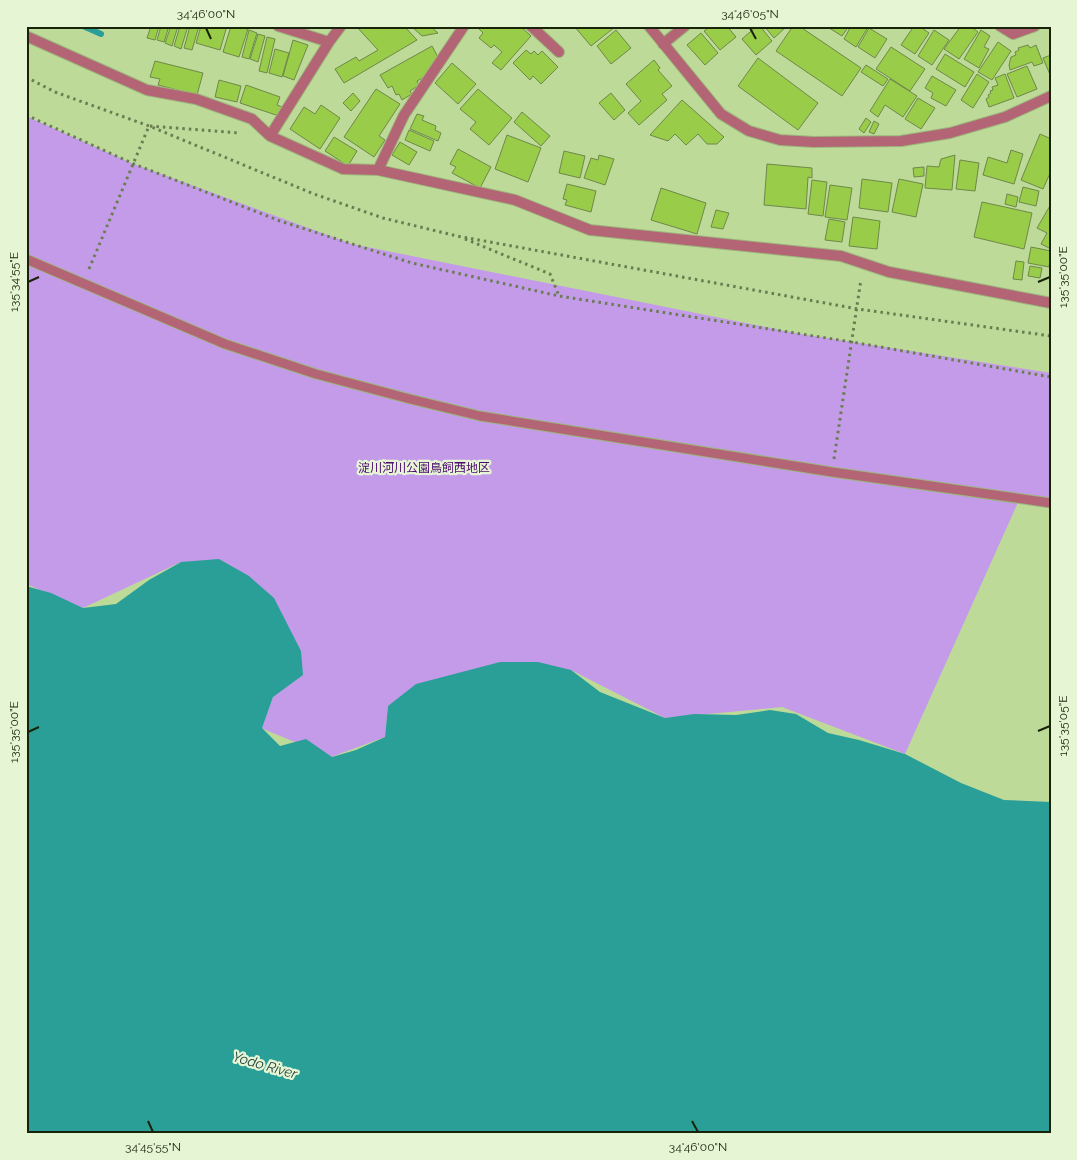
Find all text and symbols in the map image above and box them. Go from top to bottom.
text: 34°46'00"N [177,7,235,21]
text: 34°46'05"N [721,7,779,21]
text: 135°35'00"E [1056,246,1070,308]
text: 135°34'55"E [7,252,21,312]
park label: 淀川河川公園鳥飼西地区 [358,461,490,475]
text: 135°35'05"E [1056,695,1070,757]
text: 135°35'00"E [7,701,21,763]
water label: Yodo River [231,1048,300,1082]
text: 34°45'55"N [125,1140,181,1154]
text: 34°46'00"N [669,1140,727,1154]

